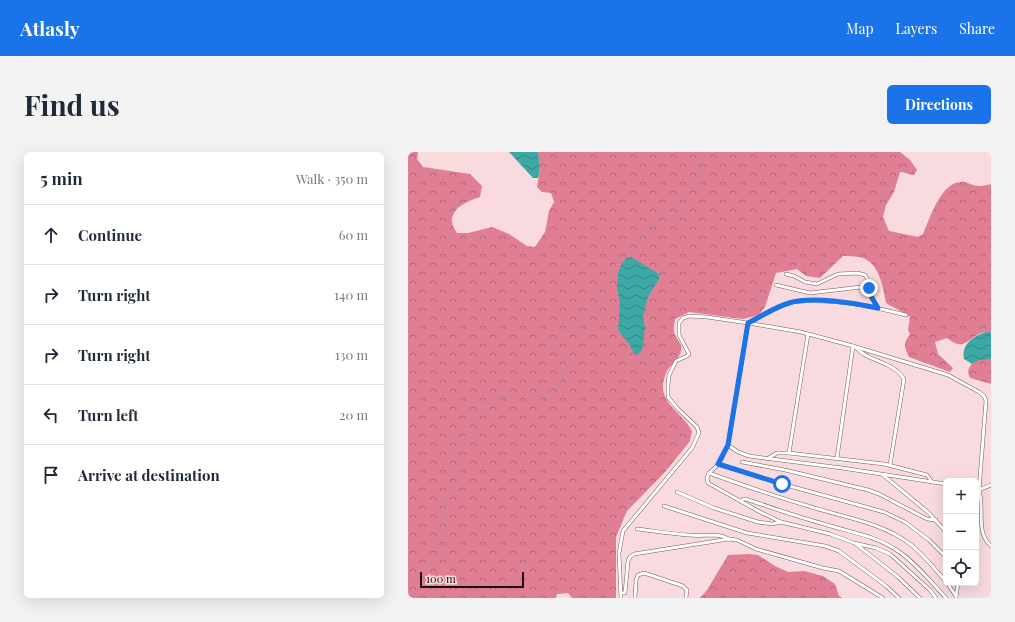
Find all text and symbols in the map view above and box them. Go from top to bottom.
text: Atlasly [20,15,80,41]
text: Map [846,19,874,38]
text: Layers [896,19,937,38]
text: Share [959,19,995,38]
button: Directions [887,85,991,124]
text: Find us [24,86,120,123]
text: 5 min [40,167,83,189]
text: Walk · 350 m [296,170,368,187]
icon: ahead [40,224,62,246]
text: Continue [78,225,142,245]
text: 60 m [339,226,368,243]
route end [860,279,878,297]
icon: right [40,284,62,306]
text: Turn right [78,285,151,305]
text: 140 m [334,286,368,303]
icon: right [40,344,62,366]
text: Turn right [78,345,151,365]
text: 130 m [335,346,368,363]
icon: left [40,404,62,426]
text: Turn left [78,405,139,425]
text: 20 m [339,406,368,423]
icon: arrive [40,464,62,486]
text: Arrive at destination [78,465,220,485]
route start [773,475,791,493]
map controls [943,478,979,586]
button: + [943,478,979,514]
button: − [943,514,979,550]
button: locate [943,550,979,586]
scale bar [420,570,524,589]
text: 100 m [426,571,456,586]

